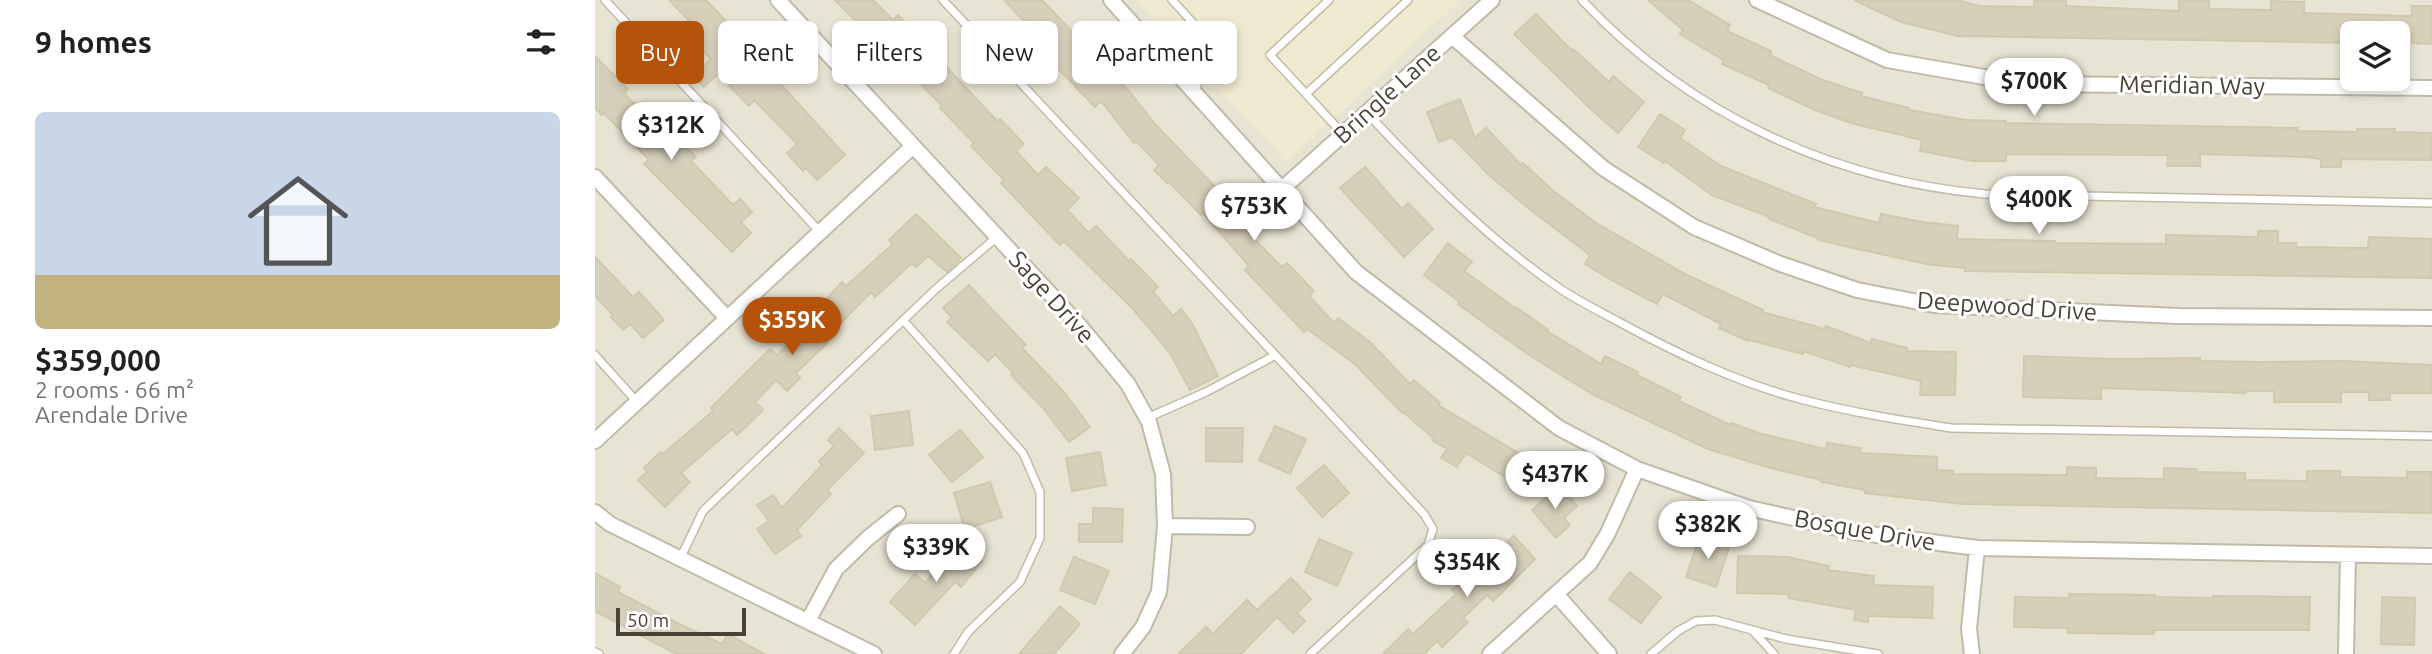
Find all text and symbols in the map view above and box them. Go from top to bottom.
chip: Buy [616,21,704,84]
chip: Rent [718,21,818,84]
chip: Filters [832,21,947,84]
chip: New [961,21,1058,84]
chip: Apartment [1072,21,1237,84]
map controls [2340,21,2410,91]
button: layers [2340,21,2410,91]
icon: filters [522,23,560,61]
text: 9 homes [35,25,152,59]
street label: Bringle Lane [1328,39,1446,149]
pin: $700K [1985,58,2083,118]
text: $700K [2000,68,2068,93]
street label: Meridian Way [2119,70,2266,100]
pin: $312K [622,102,720,162]
text: $312K [637,112,705,137]
icon: home [235,158,361,284]
pin: $400K [1990,176,2088,236]
pin: $753K [1205,184,1303,243]
text: $400K [2005,186,2073,211]
text: $753K [1220,193,1288,218]
street label: Sage Drive [1004,246,1100,348]
street label: Deepwood Drive [1916,286,2098,326]
pin: $359K [743,298,841,357]
text: $359K [758,307,826,332]
text: $359,000 [35,343,161,377]
text: 2 rooms · 66 m² [35,377,194,402]
text: Arendale Drive [35,402,188,427]
pin: $437K [1506,452,1604,511]
text: $437K [1521,461,1589,486]
pin: $382K [1659,502,1757,561]
street label: Bosque Drive [1792,504,1938,556]
text: $382K [1674,511,1742,536]
pin: $339K [887,524,985,584]
text: $339K [902,534,970,559]
pin: $354K [1418,540,1516,599]
text: $354K [1433,549,1501,574]
scale bar [616,605,745,637]
text: 50 m [627,609,669,631]

